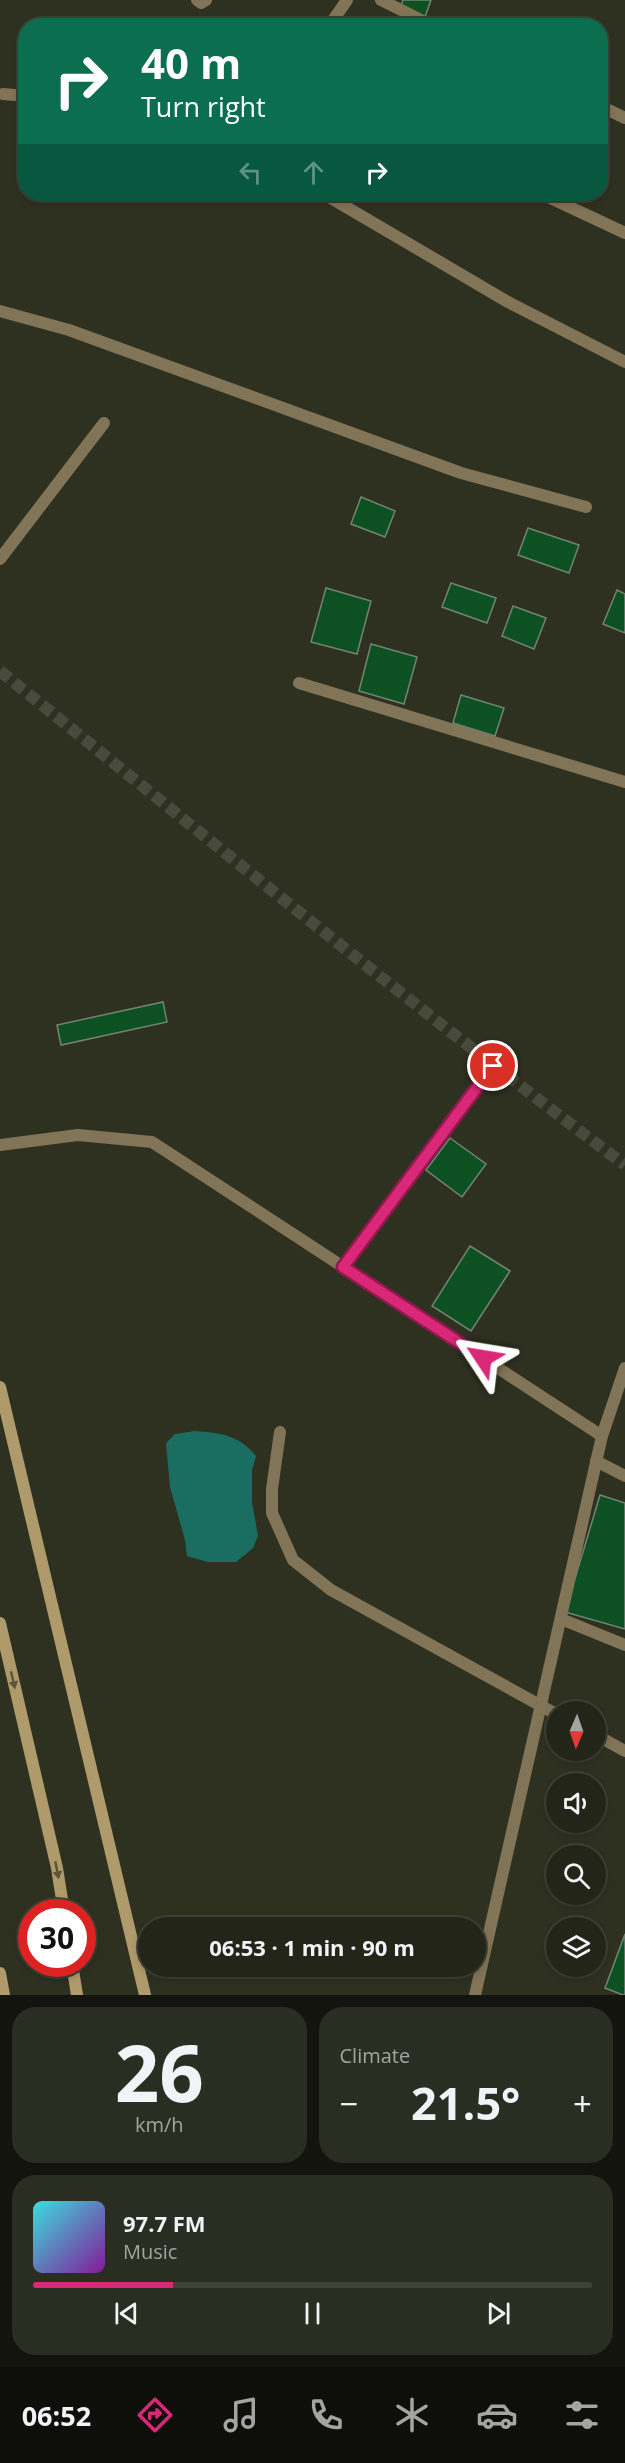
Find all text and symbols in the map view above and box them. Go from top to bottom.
text: 40 m [141,34,241,91]
icon: right [42,42,120,120]
text: Turn right [141,88,266,125]
icon: left [234,156,267,189]
icon: ahead [297,156,330,189]
icon: right [360,156,393,189]
pin [467,1040,518,1091]
icon: arrive [476,1049,509,1082]
position arrow [451,1326,515,1390]
one-way arrow [9,1671,19,1689]
north arrow [546,1701,606,1761]
map controls [546,1701,606,1977]
button: sound [546,1773,606,1833]
button: search [546,1845,606,1905]
one-way arrow [53,1860,62,1879]
speed limit sign: 30 [18,1899,96,1977]
button: layers [546,1917,606,1977]
text: 06:53 · 1 min · 90 m [209,1932,415,1962]
text: 26 [115,2019,204,2125]
text: Climate [340,2042,410,2069]
text: 21.5° [411,2072,520,2133]
text: − [340,2081,358,2126]
text: + [573,2081,592,2126]
text: km/h [135,2111,184,2138]
text: 97.7 FM [123,2208,206,2238]
text: Music [123,2238,177,2265]
icon: previous [110,2297,143,2330]
icon: pause [296,2297,329,2330]
icon: next [482,2297,515,2330]
icon: directions [134,2394,176,2436]
icon: music [220,2394,262,2436]
icon: phone [305,2394,347,2436]
icon: climate [391,2394,433,2436]
icon: car [476,2394,518,2436]
icon: filters [561,2394,603,2436]
text: 06:52 [22,2397,91,2434]

